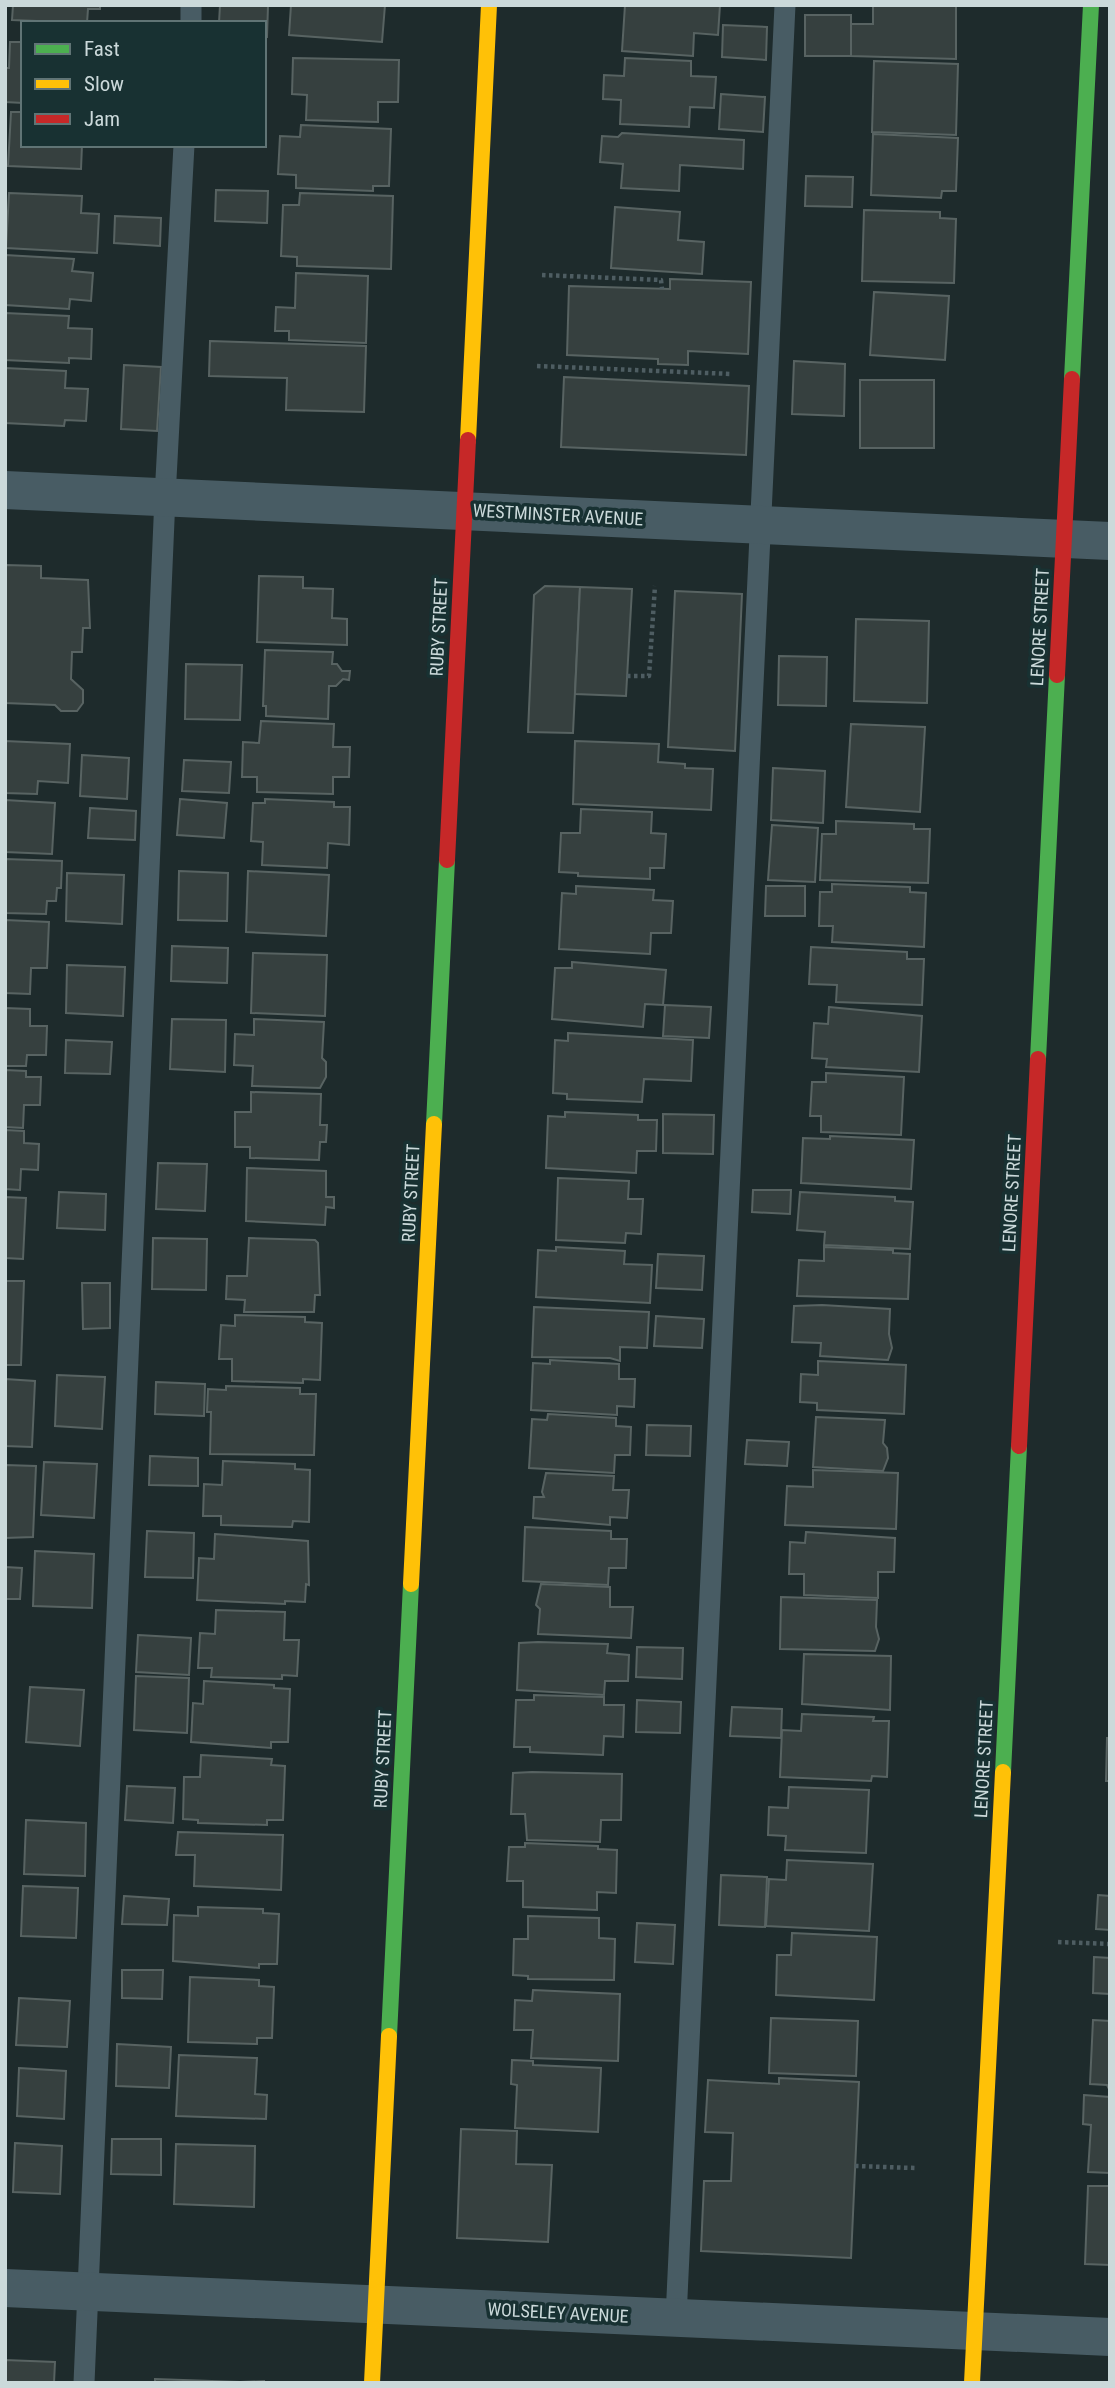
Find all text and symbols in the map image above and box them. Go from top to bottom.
legend [21,21,266,147]
text: Fast [84,37,120,61]
text: Slow [84,72,124,96]
text: Jam [84,107,120,131]
street label: WESTMINSTER AVENUE [472,500,644,529]
street label: LENORE STREET [1026,568,1053,686]
street label: RUBY STREET [425,577,452,677]
street label: LENORE STREET [998,1134,1025,1252]
street label: RUBY STREET [397,1143,424,1243]
street label: LENORE STREET [970,1700,997,1818]
street label: RUBY STREET [369,1709,396,1809]
street label: WOLSELEY AVENUE [487,2298,629,2327]

